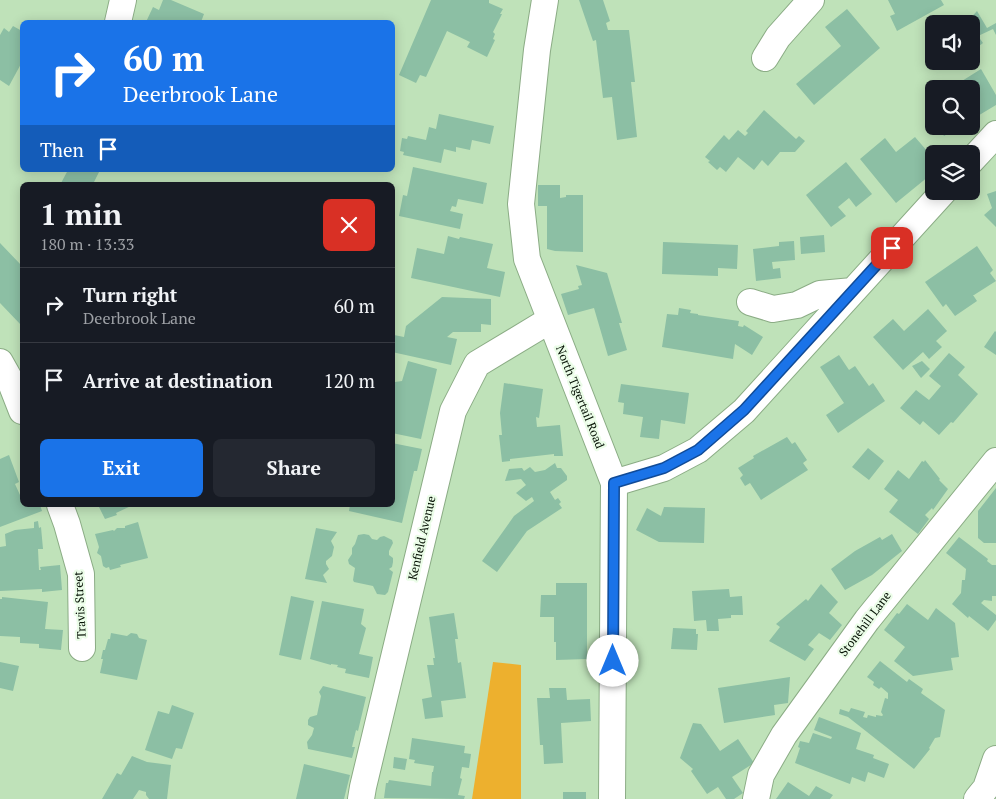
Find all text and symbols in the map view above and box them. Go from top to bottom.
map controls [925,15,980,200]
button: sound [925,15,980,70]
text: 60 m [123,35,204,81]
icon: right [40,40,105,105]
text: Deerbrook Lane [123,79,278,108]
button: search [925,80,980,135]
icon: arrive [94,135,122,163]
text: Then [40,137,84,162]
button: layers [925,145,980,200]
text: 1 min [40,194,122,234]
button: close [323,199,375,251]
pin [871,227,913,269]
text: 180 m · 13:33 [40,233,134,255]
icon: arrive [878,234,906,262]
text: Turn right [83,282,177,307]
icon: right [40,291,68,319]
text: 60 m [334,293,375,318]
text: Deerbrook Lane [83,307,196,329]
street label: North Tigertail Road [553,343,608,451]
icon: arrive [40,366,68,394]
text: Arrive at destination [83,368,272,393]
text: 120 m [324,368,375,393]
button: Exit [40,439,203,497]
button: Share [213,439,375,497]
street label: Kenfield Avenue [405,494,438,581]
street label: Travis Street [70,570,89,639]
street label: Stonehill Lane [835,588,894,659]
position arrow [586,634,638,686]

